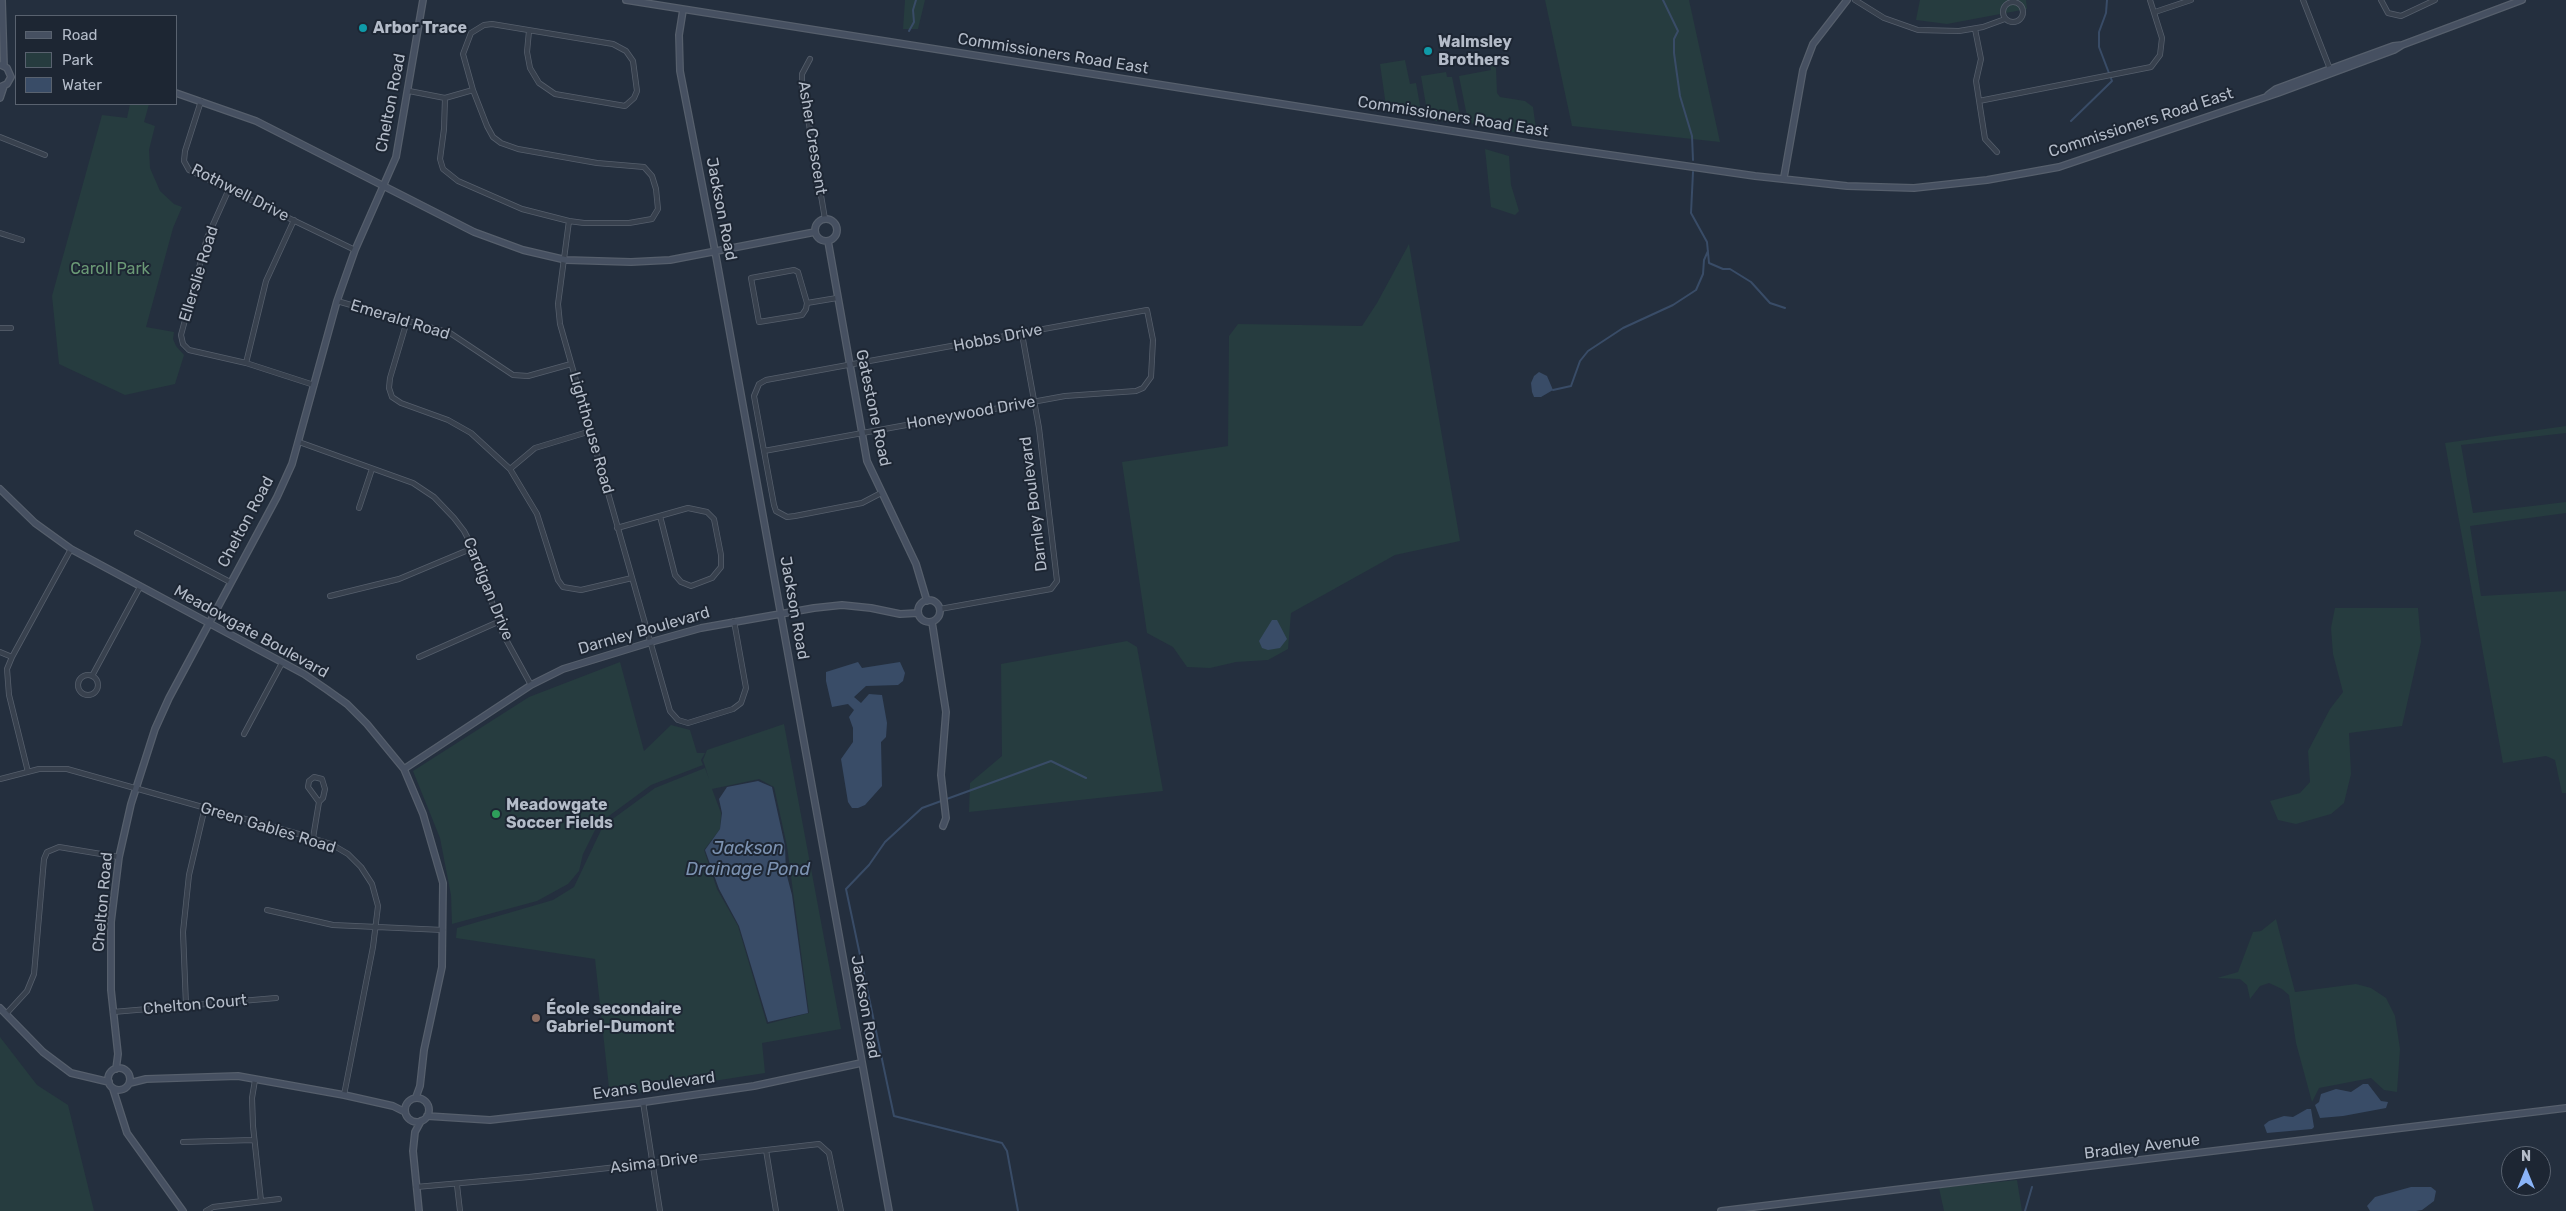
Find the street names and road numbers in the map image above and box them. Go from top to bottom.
street label: Commissioners Road East [956,29,1150,79]
street label: Chelton Road [372,52,410,154]
street label: Asher Crescent [794,80,830,196]
street label: Commissioners Road East [2046,84,2236,162]
street label: Commissioners Road East [1356,92,1550,142]
street label: Jackson Road [702,156,740,262]
street label: Rothwell Drive [188,160,292,226]
street label: Ellerslie Road [175,224,223,324]
street label: Emerald Road [348,296,452,344]
street label: Hobbs Drive [952,320,1044,356]
street label: Gatestone Road [851,348,895,468]
street label: Lighthouse Road [564,370,618,496]
street label: Honeywood Drive [905,392,1037,434]
street label: Darnley Boulevard [1016,435,1052,573]
street label: Chelton Road [214,473,278,571]
street label: Cardigan Drive [459,535,517,643]
street label: Jackson Road [775,555,813,661]
street label: Meadowgate Boulevard [170,581,332,683]
street label: Darnley Boulevard [576,603,712,659]
street label: Green Gables Road [198,798,338,858]
street label: Chelton Road [89,851,117,953]
street label: Jackson Road [846,954,884,1060]
street label: Chelton Court [142,991,248,1019]
street label: Evans Boulevard [592,1068,716,1104]
street label: Bradley Avenue [2083,1130,2201,1164]
street label: Asima Drive [609,1148,699,1178]

